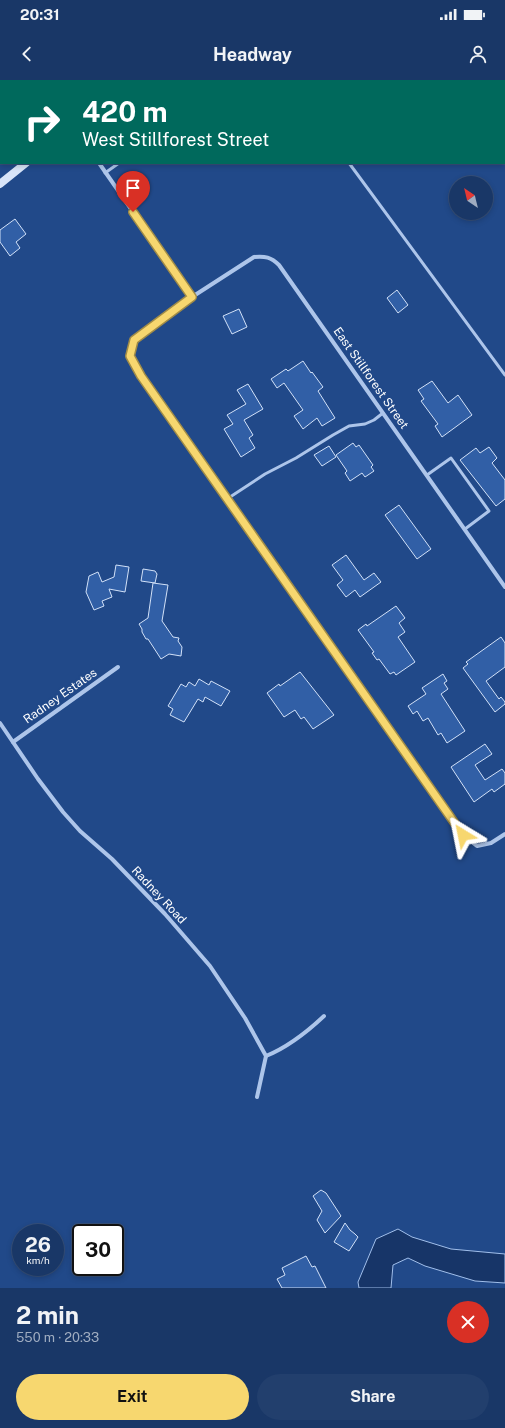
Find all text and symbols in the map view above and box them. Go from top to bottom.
text: 20:31 [20,6,60,23]
icon: back [16,43,38,65]
icon: person [467,43,489,65]
text: Headway [213,44,292,65]
text: 420 m [82,95,168,128]
icon: right [16,96,68,148]
text: West Stillforest Street [82,129,269,150]
pin [116,171,150,212]
north arrow [449,176,493,220]
map controls [449,176,493,220]
icon: arrive [122,177,144,199]
street label: East Stillforest Street [331,324,412,432]
street label: Radney Estates [21,665,99,727]
position arrow [442,814,484,856]
street label: Radney Road [129,863,189,927]
speed limit sign: 30 [72,1224,124,1276]
text: 26 [25,1233,51,1257]
text: km/h [26,1254,50,1266]
text: 2 min [16,1301,79,1329]
button: close [447,1301,489,1343]
text: 550 m · 20:33 [16,1330,99,1345]
button: Exit [16,1374,249,1420]
button: Share [257,1374,489,1420]

